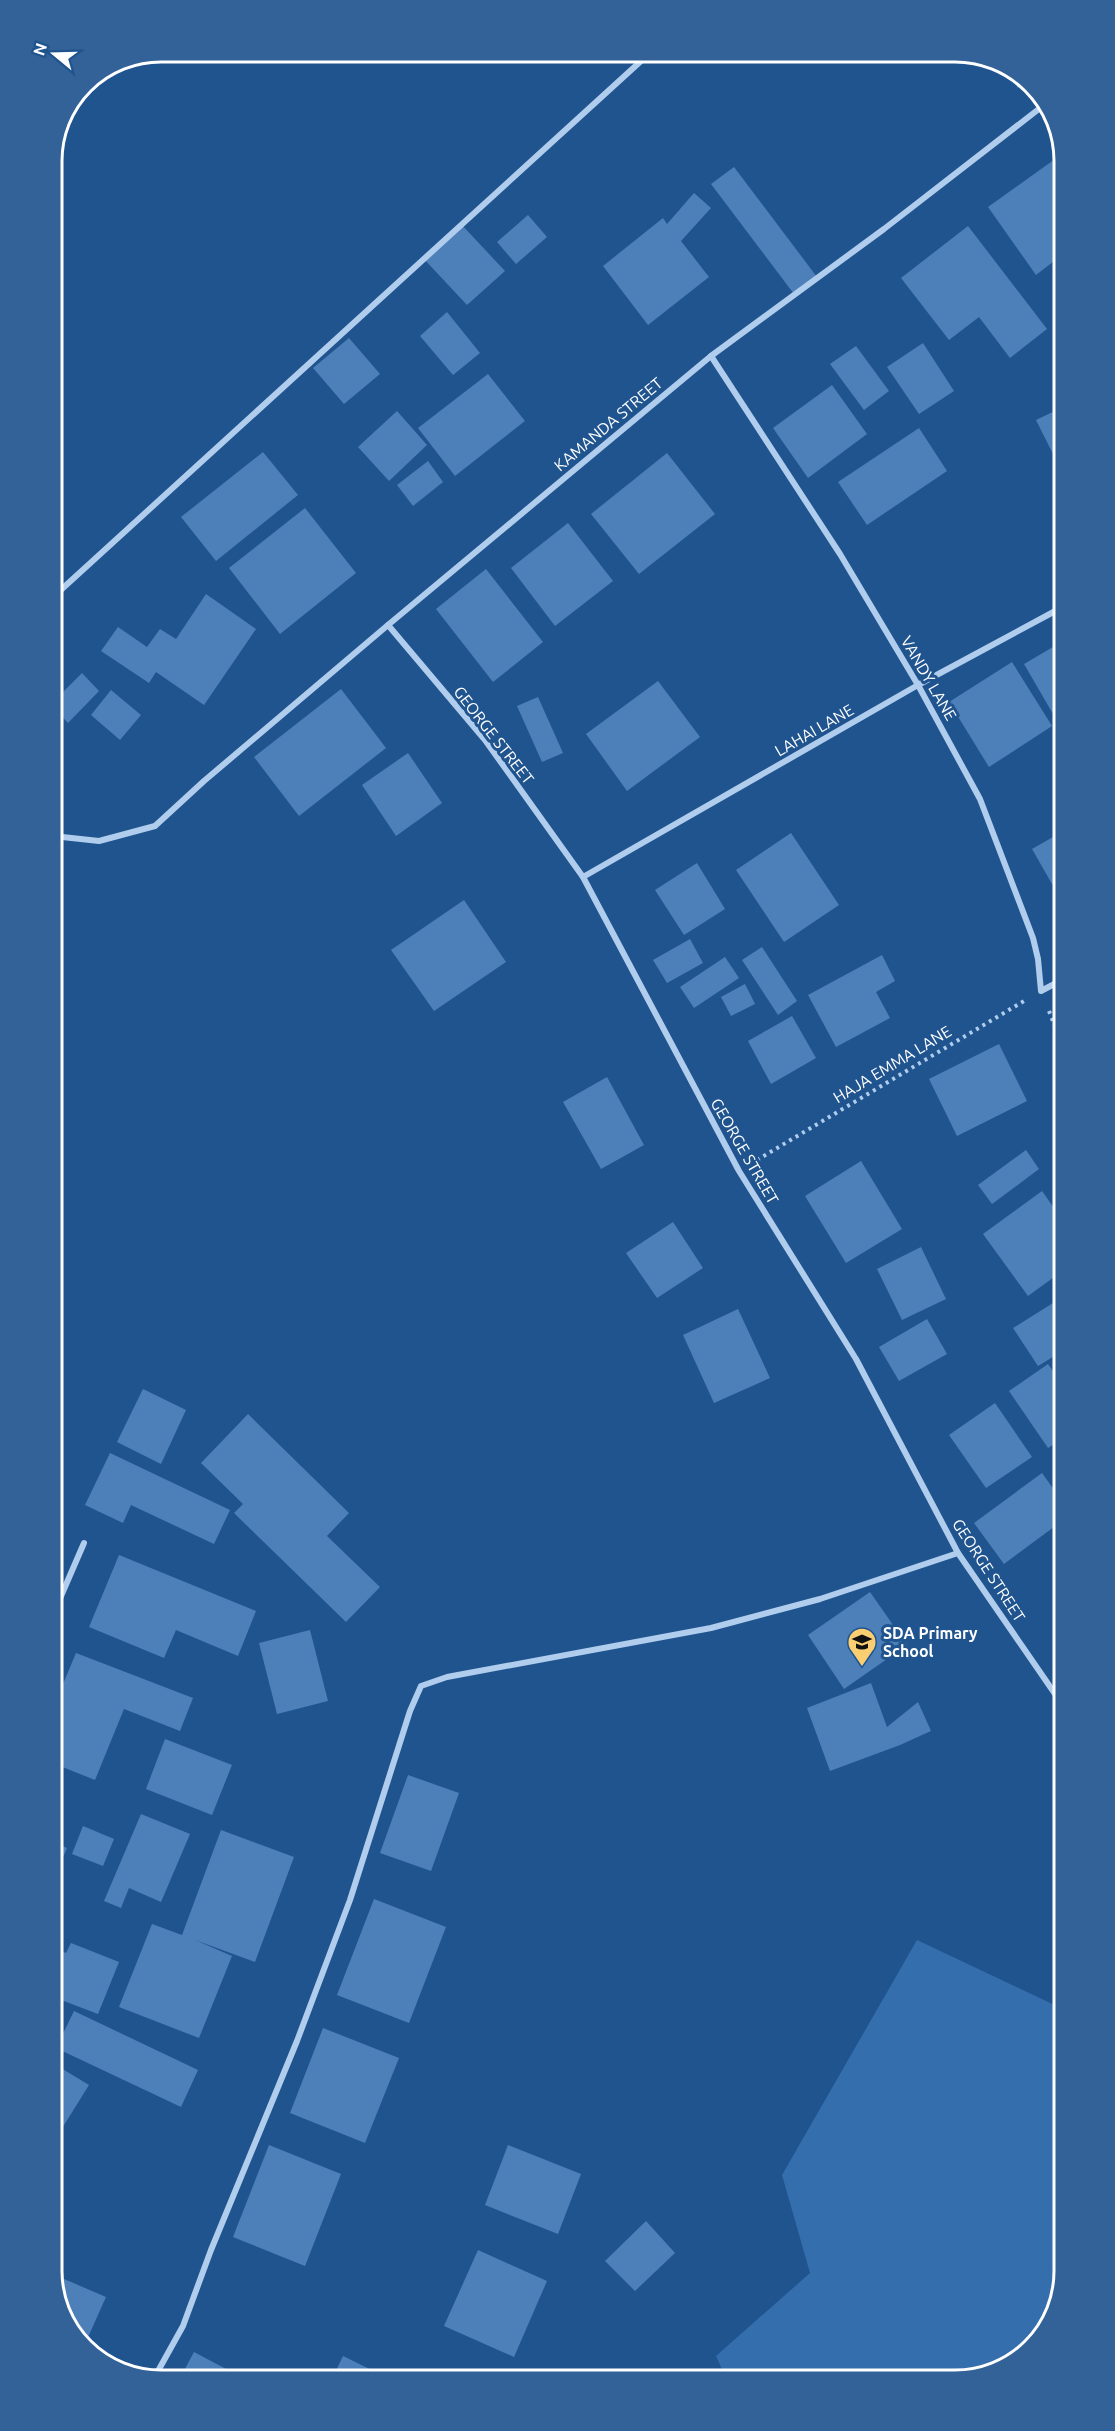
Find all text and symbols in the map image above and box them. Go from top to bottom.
north arrow [24,24,84,84]
text: N [29,41,50,58]
street label: KAMANDA STREET [550,373,666,475]
street label: VANDY LANE [898,633,960,723]
street label: GEORGE STREET [450,683,538,787]
street label: LAHAI LANE [772,700,856,760]
street label: HAJA EMMA LANE [830,1022,954,1106]
street label: GEORGE STREET [707,1095,783,1207]
street label: GEORGE STREET [949,1515,1029,1625]
place label: SDA Primary School [883,1624,978,1660]
school or university icon: SDA Primary School [846,1626,878,1668]

